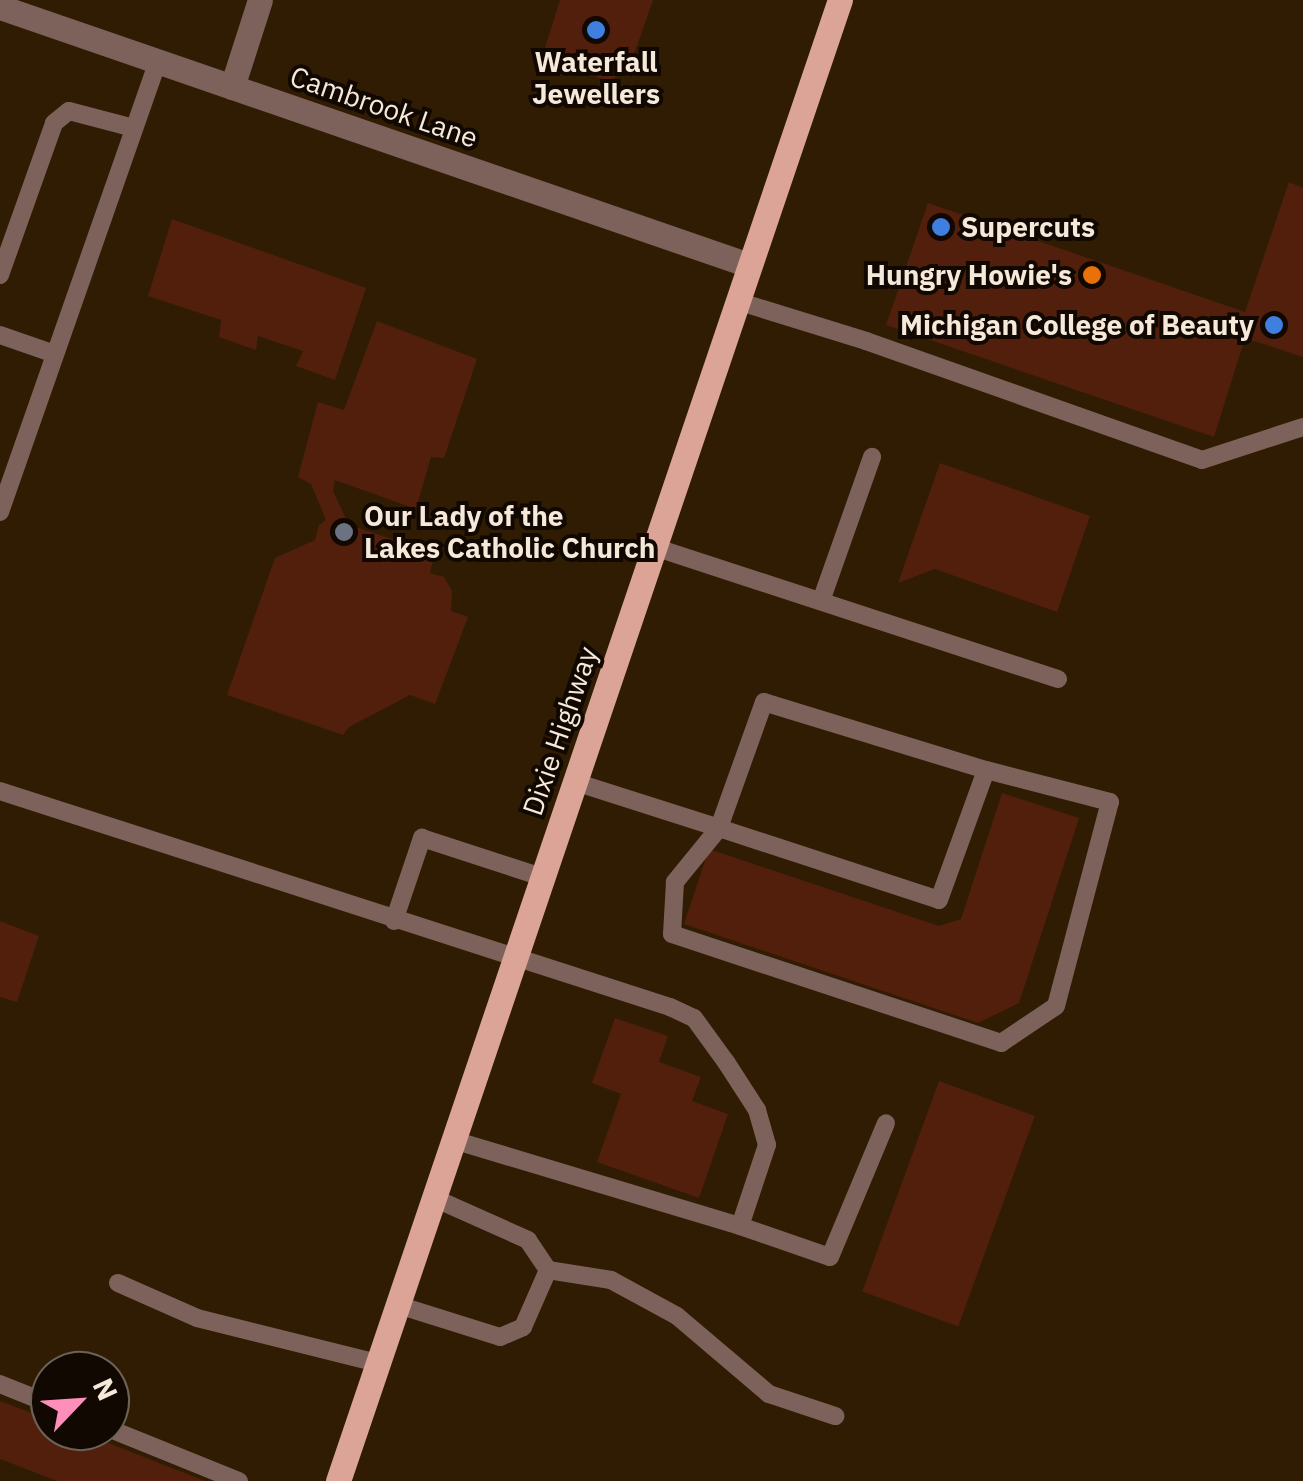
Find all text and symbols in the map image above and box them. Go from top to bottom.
marker: Waterfall Jewellers [585,19,607,41]
place label: Waterfall Jewellers [532,45,660,111]
street label: Cambrook Lane [286,59,482,155]
place label: Supercuts [961,210,1095,244]
marker: Supercuts [930,216,952,238]
place label: Hungry Howie's [866,258,1072,292]
marker: Hungry Howie's [1081,264,1103,286]
place label: Michigan College of Beauty [900,308,1254,342]
marker: Michigan College of Beauty [1263,314,1285,336]
place label: Our Lady of the Lakes Catholic Church [364,499,655,565]
marker: Our Lady of the Lakes Catholic Church [333,521,355,543]
street label: Dixie Highway [515,642,605,820]
north arrow [30,1351,130,1451]
text: N [85,1372,127,1406]

